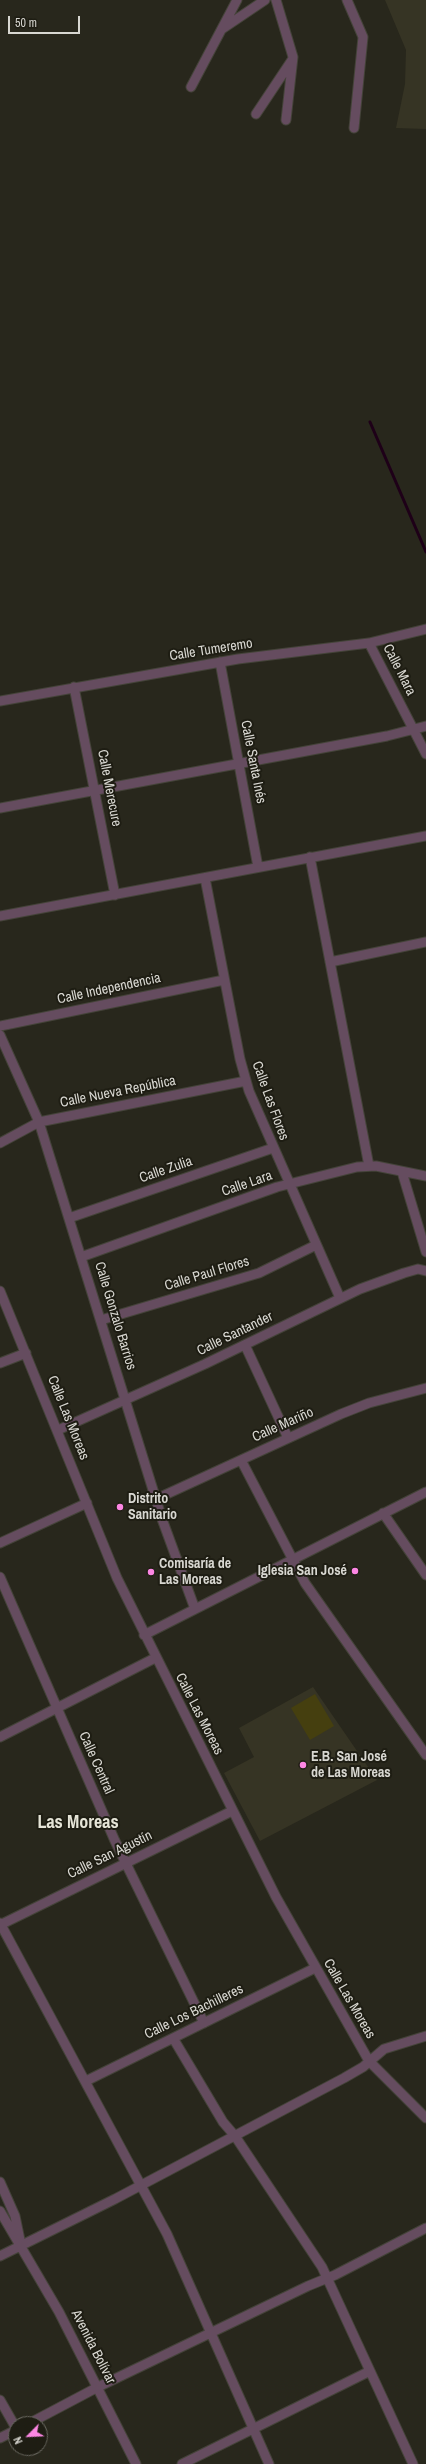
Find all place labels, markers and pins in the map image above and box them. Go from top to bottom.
place label: Distrito Sanitario [128,1491,177,1524]
marker: Distrito Sanitario [115,1502,125,1512]
place label: Comisaría de Las Moreas [159,1556,231,1588]
place label: Iglesia San José [258,1563,347,1579]
marker: Iglesia San José [350,1566,360,1576]
marker: Comisaría de Las Moreas [146,1567,156,1577]
place label: E.B. San José de Las Moreas [311,1749,391,1782]
marker: E.B. San José de Las Moreas [298,1760,308,1770]

